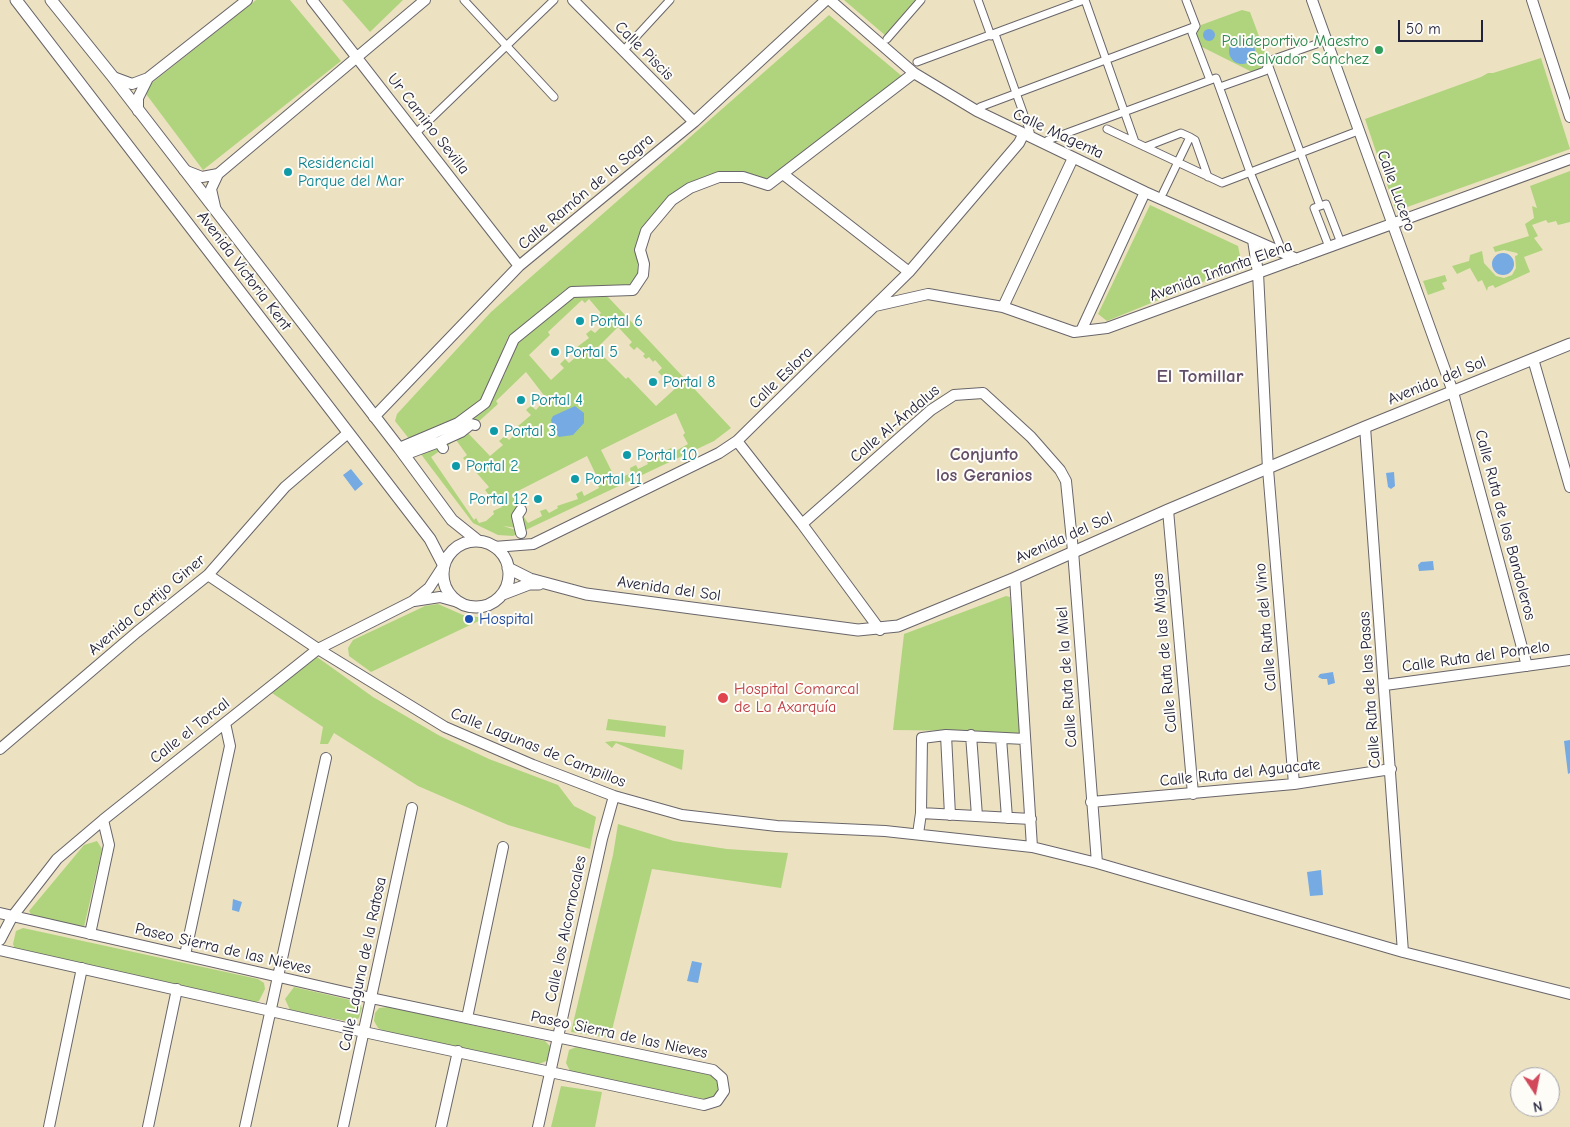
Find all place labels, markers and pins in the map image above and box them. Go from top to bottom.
place label: Polideportivo Maestro Salvador Sánchez [1221,31,1369,69]
marker: Polideportivo Maestro Salvador Sánchez [1373,44,1385,56]
place label: Residencial Parque del Mar [298,153,404,191]
marker: Residencial Parque del Mar [282,166,294,178]
place label: Portal 6 [590,311,643,331]
marker: Portal 6 [574,315,586,327]
place label: Portal 5 [565,342,618,362]
marker: Portal 5 [549,346,561,358]
place label: Portal 8 [663,372,716,392]
marker: Portal 8 [647,376,659,388]
place label: Portal 4 [531,390,583,410]
marker: Portal 4 [515,394,527,406]
place label: Portal 3 [504,421,556,441]
marker: Portal 3 [488,425,500,437]
place label: Portal 10 [637,445,697,465]
marker: Portal 10 [621,449,633,461]
place label: Portal 2 [466,456,519,476]
marker: Portal 2 [450,460,462,472]
place label: Portal 11 [585,469,642,489]
marker: Portal 11 [569,473,581,485]
place label: Portal 12 [469,489,528,509]
marker: Portal 12 [532,493,544,505]
place label: Hospital [479,609,534,629]
marker: Hospital [463,613,475,625]
place label: Hospital Comarcal de La Axarquía [734,679,859,717]
marker: Hospital Comarcal de La Axarquía [716,691,730,705]

